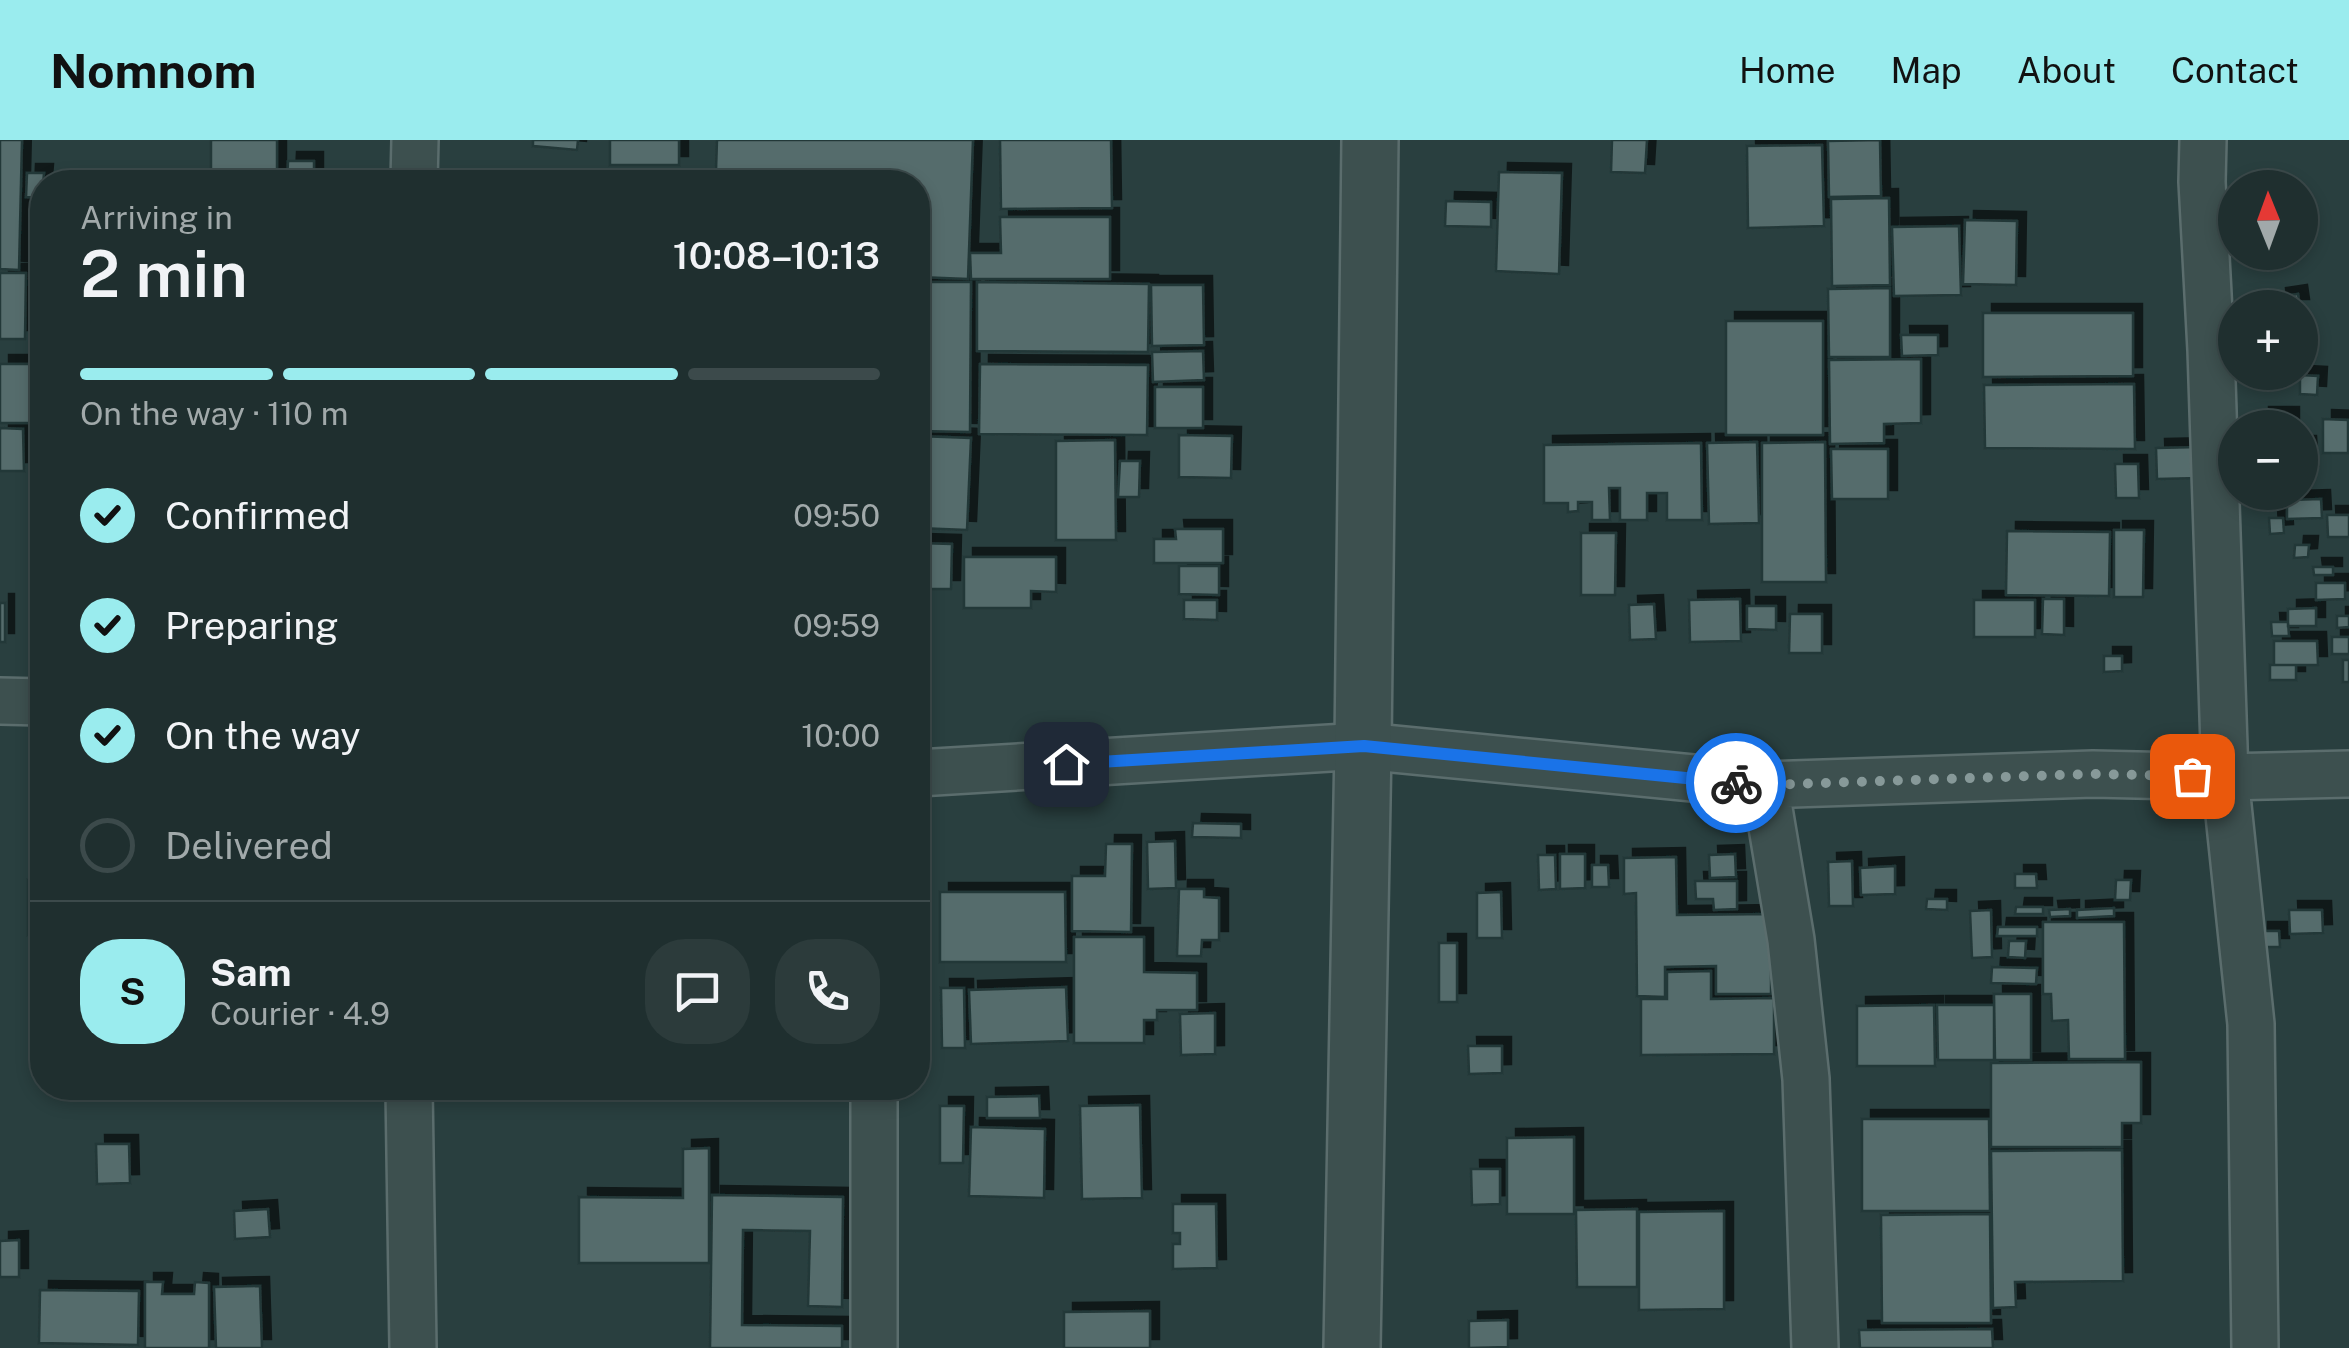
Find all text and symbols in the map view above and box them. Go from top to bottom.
text: Nomnom [50,42,257,99]
text: Home [1739,50,1836,91]
text: Map [1891,50,1962,91]
text: About [2017,50,2116,91]
text: Contact [2171,50,2299,91]
north arrow [2218,170,2318,270]
map controls [2218,170,2318,510]
text: Arriving in [80,199,233,236]
text: 10:08–10:13 [673,233,880,278]
text: 2 min [80,235,248,312]
button: + [2218,290,2318,390]
text: On the way · 110 m [80,395,348,432]
button: − [2218,410,2318,510]
icon: check [80,488,135,543]
text: Confirmed [165,493,350,538]
text: 09:50 [793,497,880,534]
icon: check [80,598,135,653]
text: Preparing [165,603,339,648]
text: 09:59 [793,607,880,644]
icon: check [80,708,135,763]
text: On the way [165,713,361,758]
text: 10:00 [801,717,880,754]
pin [1024,722,1109,807]
courier [1686,733,1786,833]
pin [2150,734,2235,819]
icon: home [1039,737,1094,792]
icon: bag [2165,749,2220,804]
icon: bike [1709,756,1764,811]
text: Delivered [165,823,333,868]
button: chat [645,939,750,1044]
button: phone [775,939,880,1044]
text: Sam [210,950,292,995]
text: S [119,969,146,1014]
text: Courier · 4.9 [210,995,390,1032]

